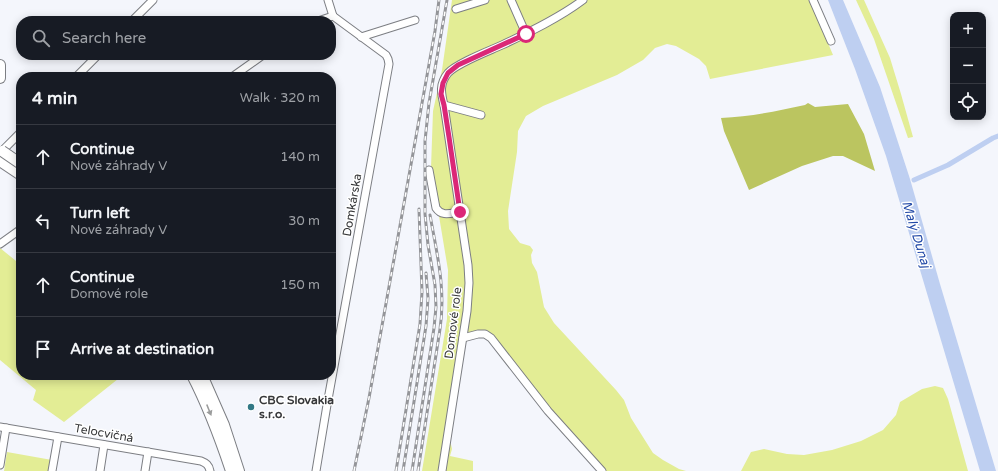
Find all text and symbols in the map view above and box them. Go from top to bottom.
map controls [950,12,986,120]
button: + [950,12,986,48]
search box [16,16,336,60]
route start [517,25,535,43]
icon: search [30,27,52,49]
text: Search here [62,29,146,47]
button: − [950,48,986,84]
button: locate [950,84,986,120]
text: 4 min [32,88,77,109]
text: Walk · 320 m [240,90,320,106]
text: Continue [70,140,134,158]
icon: ahead [32,146,54,168]
text: 140 m [280,149,320,165]
text: Nové záhrady V [70,158,167,174]
street label: Domkárska [340,172,364,238]
water label: Malý Dunaj [898,199,934,272]
route end [451,203,469,221]
text: Turn left [70,204,130,222]
icon: left [32,210,54,232]
text: 30 m [288,213,320,229]
text: Nové záhrady V [70,222,167,238]
text: Continue [70,268,134,286]
icon: ahead [32,274,54,296]
text: 150 m [280,277,320,293]
text: Domové role [70,286,148,302]
street label: Domové role [442,286,464,360]
icon: arrive [32,338,54,360]
text: Arrive at destination [70,340,214,358]
place label: CBC Slovakia s.r.o. [259,393,334,421]
marker: CBC Slovakia s.r.o. [246,402,256,412]
one-way arrow [206,405,212,416]
street label: Telocvičná [73,421,135,445]

